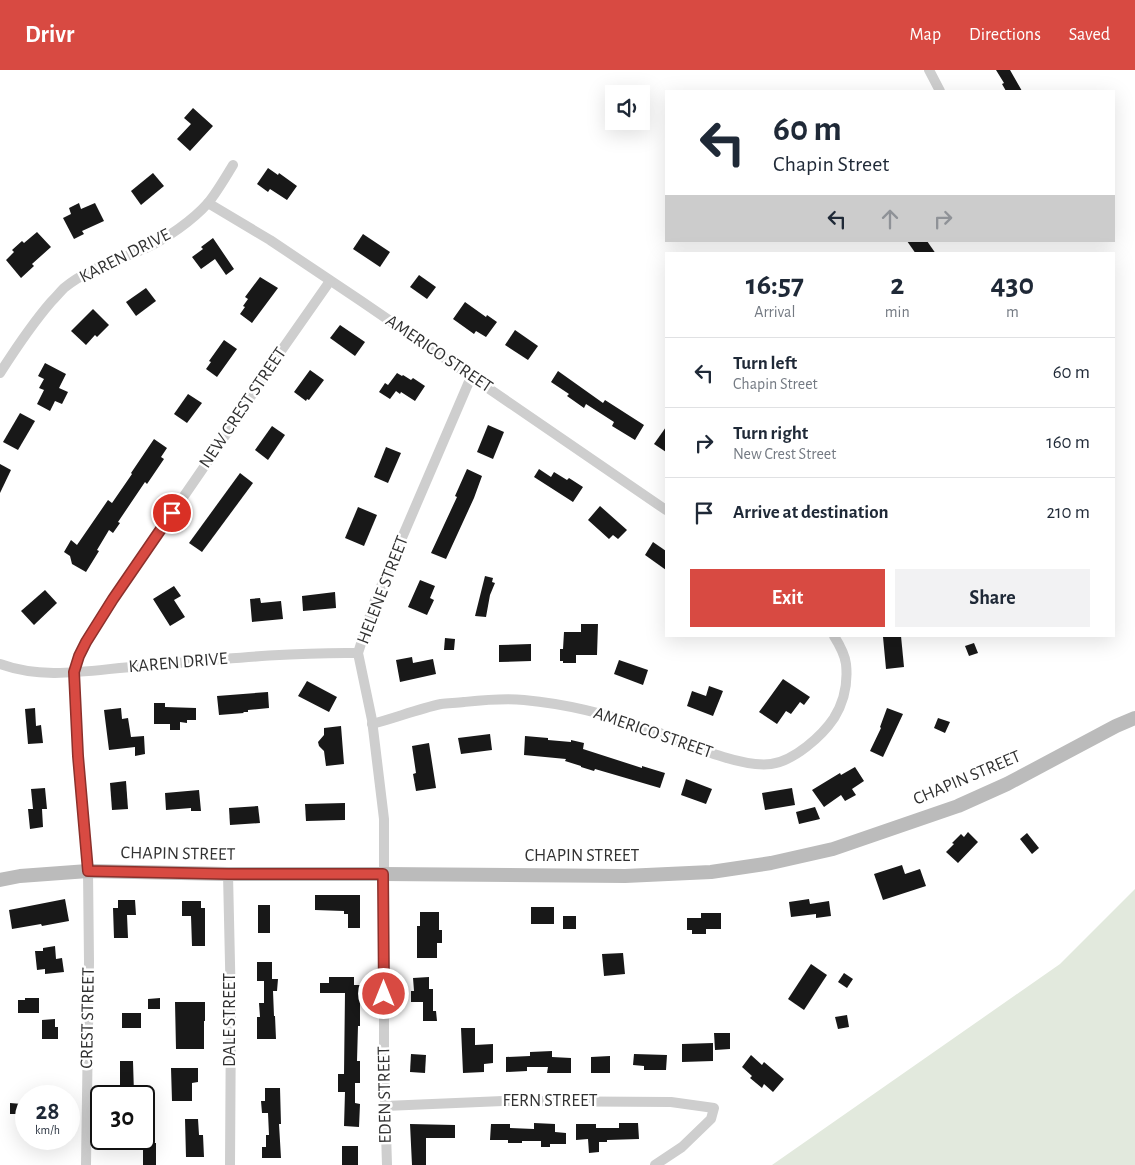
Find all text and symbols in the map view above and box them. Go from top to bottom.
text: Drivr [25,23,74,47]
text: Map [910,26,941,44]
text: Directions [969,26,1041,44]
text: Saved [1069,26,1110,44]
map controls [605,85,650,130]
button: sound [605,85,650,130]
icon: left [690,110,755,175]
text: 60 m [773,112,842,147]
text: Chapin Street [773,153,889,175]
icon: left [823,205,851,233]
icon: ahead [876,205,904,233]
icon: right [929,205,957,233]
street label: KAREN DRIVE [77,225,174,287]
text: 16:57 [746,270,804,300]
text: 2 [890,270,904,300]
text: 430 [991,270,1034,300]
text: Arrival [754,304,795,320]
text: min [885,304,910,320]
text: m [1006,304,1019,320]
street label: AMERICO STREET [382,312,496,396]
street label: NEW CREST STREET [196,344,290,472]
text: Turn left [733,354,797,373]
icon: left [690,359,718,387]
text: 60 m [1053,363,1090,382]
text: Chapin Street [733,376,818,392]
text: Turn right [733,424,808,443]
icon: right [690,429,718,457]
text: 160 m [1046,433,1090,452]
text: New Crest Street [733,446,836,462]
pin [151,492,193,534]
icon: arrive [158,499,186,527]
icon: arrive [690,499,718,527]
text: Arrive at destination [733,503,889,522]
text: 210 m [1046,503,1090,522]
street label: HELENE STREET [354,533,412,647]
button: Exit [690,569,885,627]
button: Share [895,569,1090,627]
street label: KAREN DRIVE [128,650,228,676]
street label: AMERICO STREET [591,704,715,762]
street label: CHAPIN STREET [911,747,1023,809]
street label: CHAPIN STREET [120,844,236,864]
street label: CHAPIN STREET [525,847,640,865]
street label: CREST STREET [78,967,98,1069]
position arrow [357,967,409,1019]
street label: DALE STREET [221,973,239,1067]
street label: EDEN STREET [375,1046,395,1144]
speed limit sign: 30 [90,1085,155,1150]
street label: FERN STREET [503,1092,598,1110]
text: 28 [35,1099,60,1124]
text: km/h [35,1124,60,1136]

